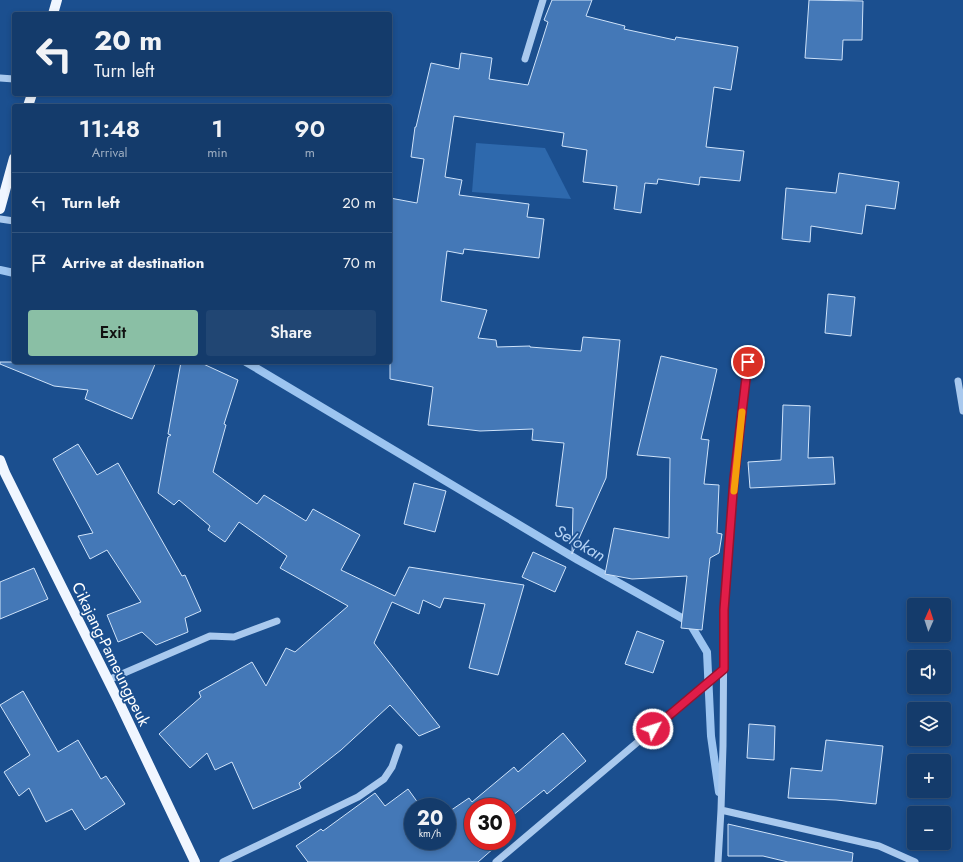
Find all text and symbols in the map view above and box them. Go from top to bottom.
text: 20 m [94,20,162,61]
icon: left [28,28,80,80]
text: Turn left [94,58,154,84]
text: 11:48 [79,111,140,146]
text: 1 [211,111,223,146]
text: 90 [294,111,325,146]
text: Arrival [92,143,128,162]
text: min [207,143,228,162]
text: m [305,143,315,162]
icon: left [28,192,50,214]
text: Turn left [62,192,120,214]
text: 20 m [342,192,376,214]
icon: arrive [28,252,50,274]
text: Arrive at destination [62,252,204,274]
text: 70 m [343,252,376,274]
button: Exit [28,310,198,356]
button: Share [206,310,376,356]
pin [731,345,765,379]
icon: arrive [737,351,759,373]
water label: Selokan [550,519,610,567]
street label: Cikajang-Pameungpeuk [66,578,156,731]
north arrow [907,598,951,642]
map controls [907,598,951,850]
button: sound [907,650,951,694]
button: layers [907,702,951,746]
position arrow [632,708,674,750]
button: + [907,754,951,798]
speed limit sign: 30 [464,798,516,850]
text: 20 [417,804,443,833]
button: − [907,806,951,850]
text: km/h [419,826,441,841]

